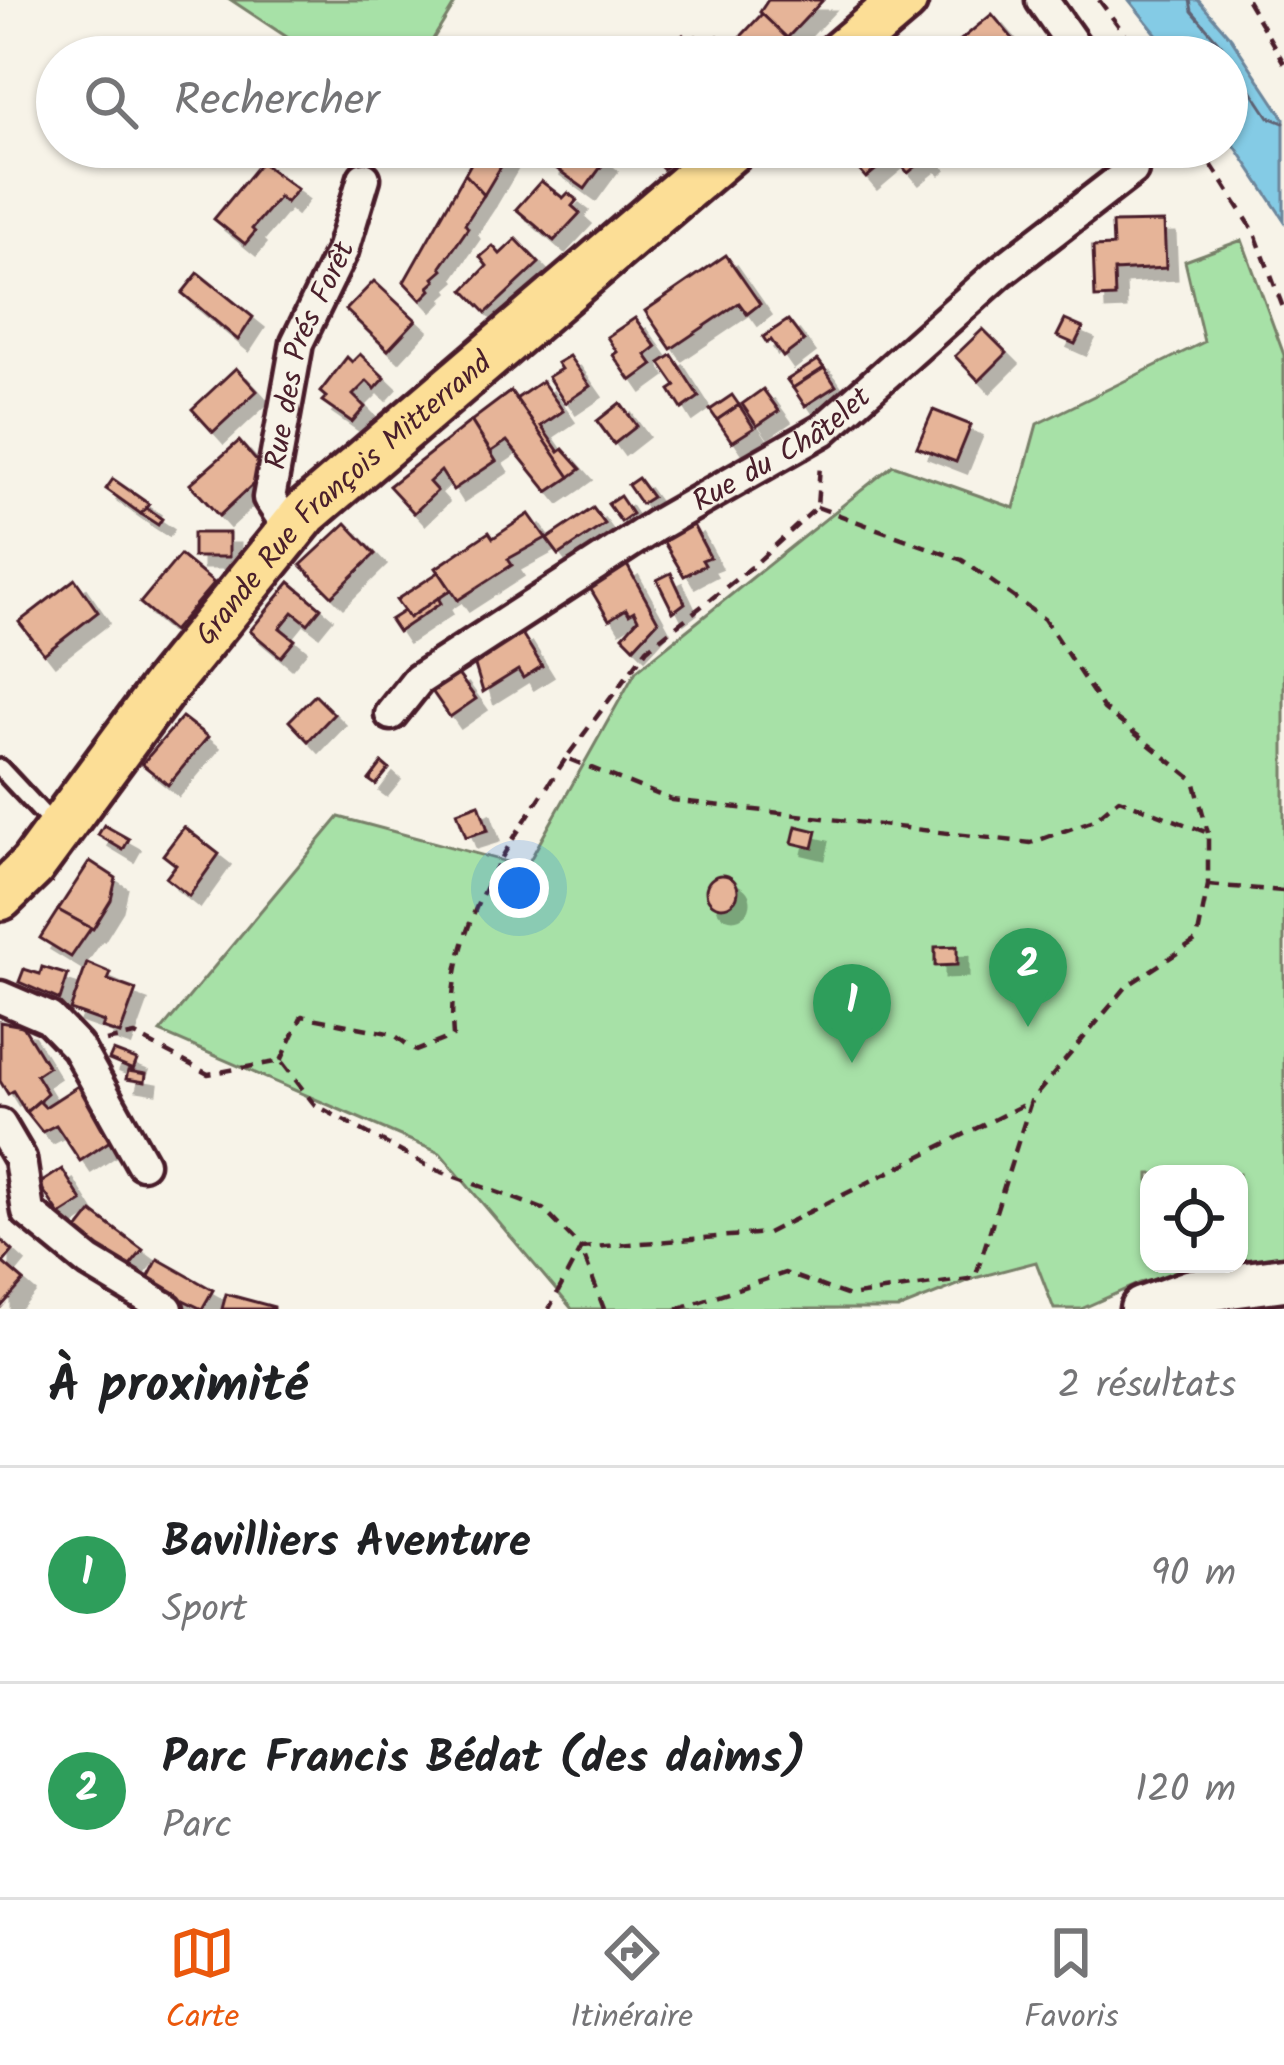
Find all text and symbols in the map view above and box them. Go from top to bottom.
search box [36,36,1248,168]
text: Rechercher [174,66,379,138]
icon: search [78,69,144,135]
street label: Rue des Prés Forêt [253,236,370,473]
street label: Grande Rue François Mitterrand [184,340,504,657]
street label: Rue du Châtelet [684,375,883,526]
your location [489,858,549,918]
pin: 2 [989,928,1067,1027]
pin: 1 [813,964,891,1063]
map controls [1140,1165,1248,1273]
button: locate [1140,1165,1248,1273]
text: À proximité [48,1347,308,1428]
text: 2 résultats [1058,1356,1236,1418]
text: Bavilliers Aventure [162,1508,531,1580]
text: 1 [81,1544,93,1606]
text: 90 m [1151,1544,1236,1606]
text: Sport [162,1580,247,1642]
text: Parc Francis Bédat (des daims) [162,1724,806,1796]
text: 2 [76,1760,98,1822]
text: 120 m [1135,1760,1236,1822]
text: Parc [162,1796,232,1858]
tab: Carte [165,1920,239,2045]
tab: Itinéraire [570,1920,693,2045]
tab: Favoris [1024,1920,1119,2045]

